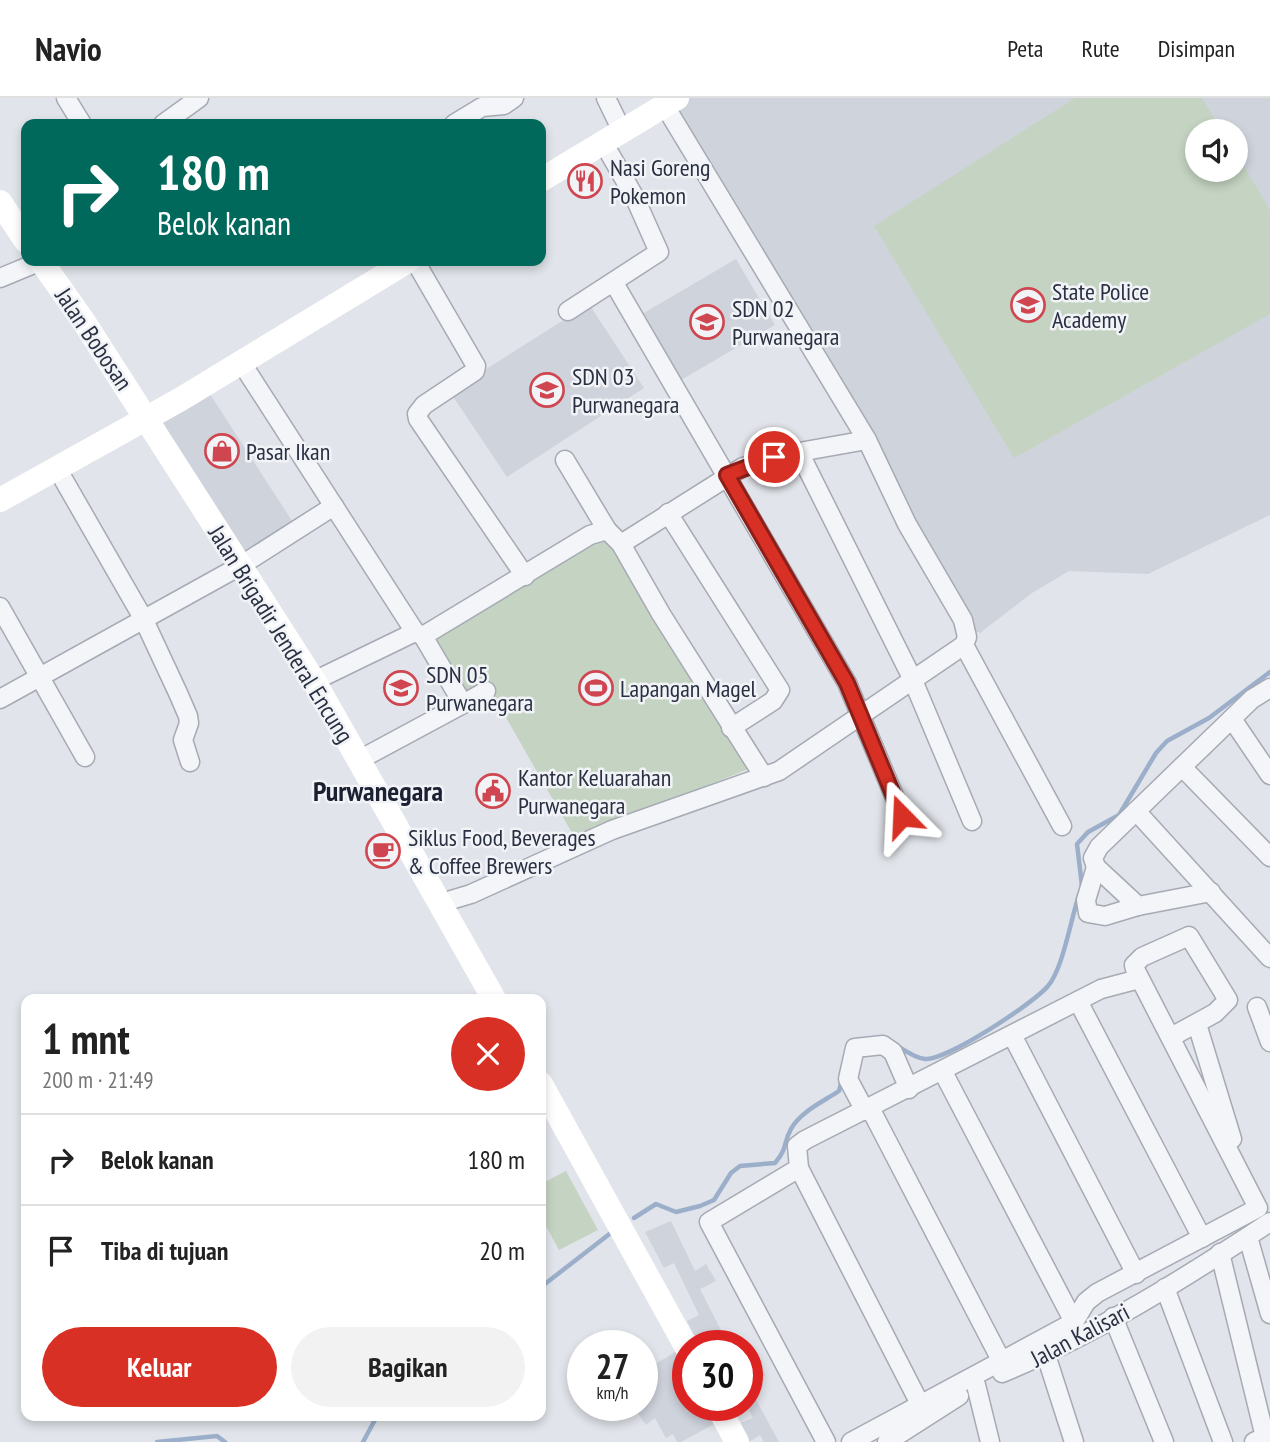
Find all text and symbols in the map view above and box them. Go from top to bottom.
text: Navio [35,27,102,70]
text: Peta [1007,33,1043,64]
text: Rute [1081,33,1120,64]
text: Disimpan [1158,33,1235,64]
map controls [1185,119,1248,182]
button: sound [1185,119,1248,182]
text: 180 m [157,140,270,204]
icon: right [42,147,133,238]
place label: Nasi Goreng Pokemon [610,152,711,211]
restaurant icon: Nasi Goreng Pokemon [566,162,604,200]
text: Belok kanan [157,202,291,244]
place label: State Police Academy [1052,276,1149,335]
street label: Jalan Bobosan [48,281,140,396]
school or university icon: State Police Academy [1009,286,1047,324]
place label: SDN 02 Purwanegara [732,293,839,352]
school or university icon: SDN 02 Purwanegara [688,303,726,341]
place label: SDN 03 Purwanegara [572,361,679,420]
school or university icon: SDN 03 Purwanegara [528,371,566,409]
pin [744,427,804,487]
shop icon: Pasar Ikan [203,432,241,470]
place label: Pasar Ikan [246,436,330,467]
icon: arrive [755,438,793,476]
street label: Jalan Brigadir Jenderal Encung [201,519,361,748]
place label: SDN 05 Purwanegara [426,659,533,718]
school or university icon: SDN 05 Purwanegara [382,669,420,707]
sports icon: Lapangan Magel [577,669,615,707]
place label: Lapangan Magel [620,673,757,704]
place label: Kantor Keluarahan Purwanegara [518,762,671,821]
district label: Purwanegara [313,772,443,809]
public building icon: Kantor Keluarahan Purwanegara [474,772,512,810]
position arrow [865,779,939,853]
place label: Siklus Food, Beverages & Coffee Brewers [408,822,596,881]
cafe icon: Siklus Food, Beverages & Coffee Brewers [364,832,402,870]
text: 1 mnt [42,1011,130,1066]
button: close [451,1017,525,1091]
text: 200 m · 21:49 [42,1065,154,1094]
icon: right [42,1141,80,1179]
text: Belok kanan [101,1143,214,1176]
text: 180 m [467,1143,525,1176]
icon: arrive [42,1232,80,1270]
text: Tiba di tujuan [101,1234,229,1267]
text: 20 m [479,1234,525,1267]
street label: Jalan Kalisari [1024,1296,1135,1374]
button: Keluar [42,1327,277,1407]
button: Bagikan [291,1327,525,1407]
speed limit sign: 30 [672,1330,763,1421]
text: 27 [596,1343,629,1389]
text: km/h [597,1381,628,1404]

